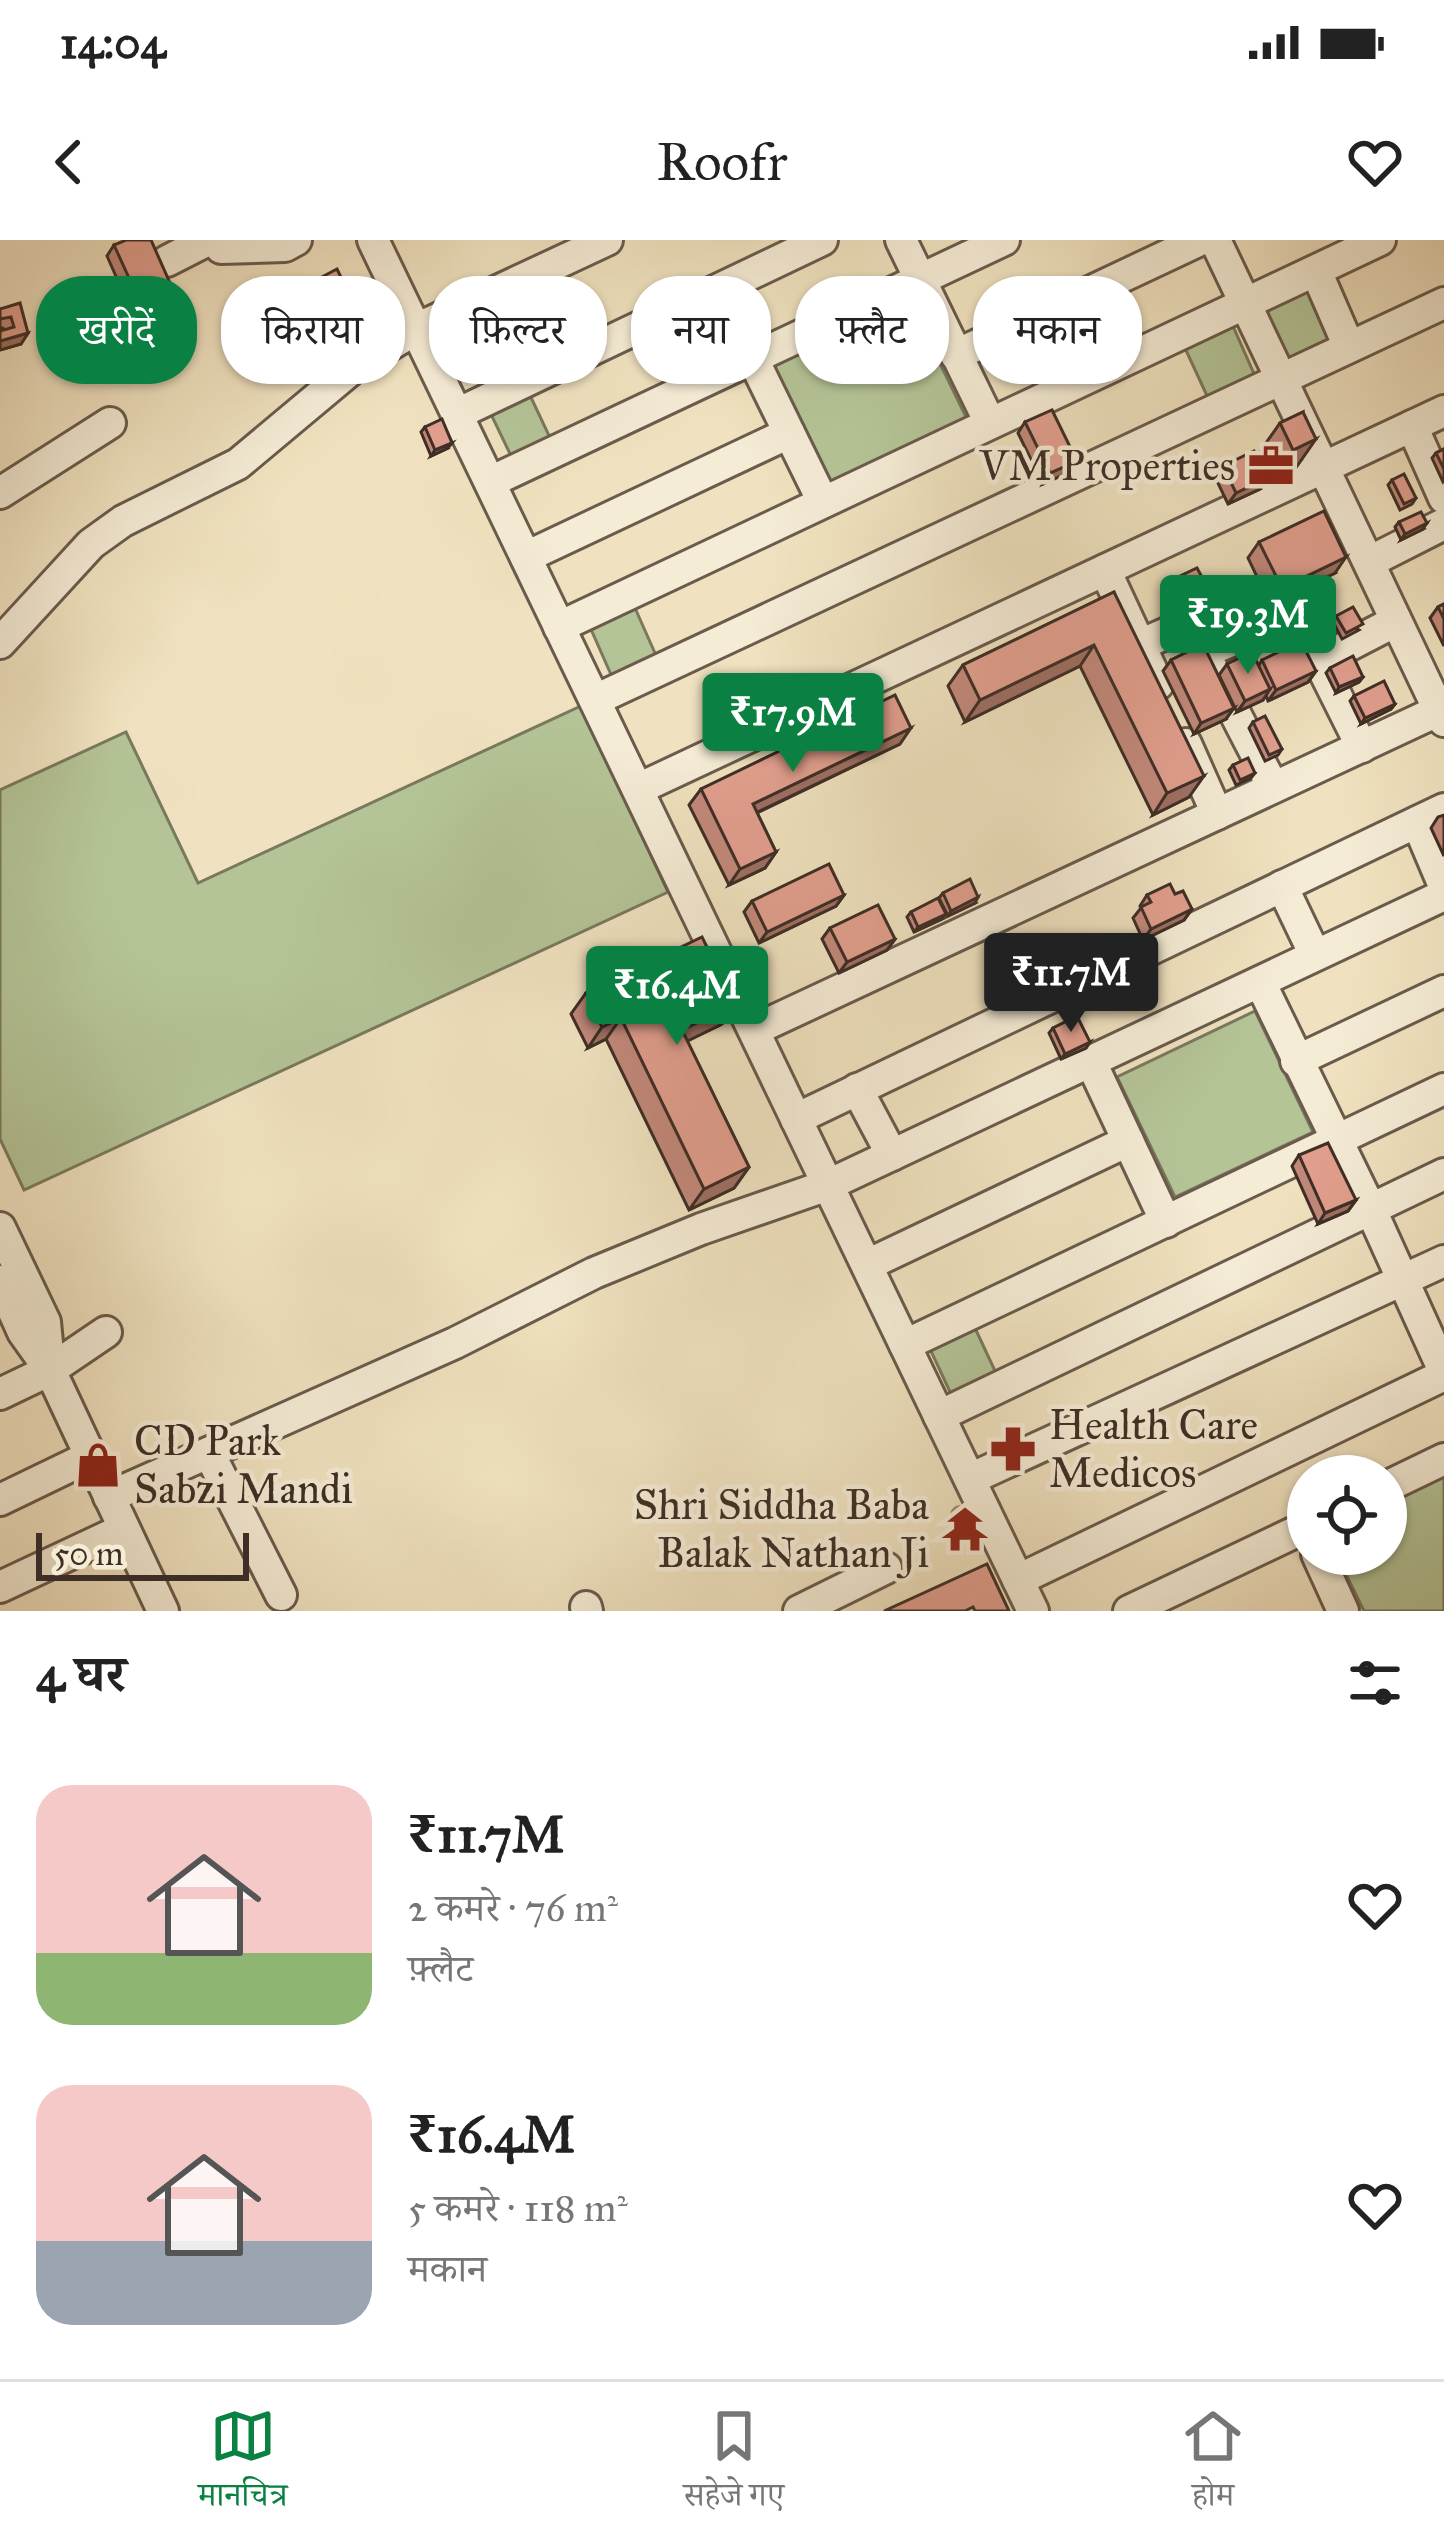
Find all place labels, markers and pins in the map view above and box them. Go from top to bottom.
place label: VM Properties [978,440,1235,492]
office icon: VM Properties [1246,441,1296,491]
pin: ₹19.3M [1150,575,1346,677]
pin: ₹17.9M [695,673,891,775]
pin: ₹11.7M [973,933,1169,1035]
pin: ₹16.4M [579,946,775,1048]
place label: Health Care Medicos [1049,1399,1258,1499]
place label: CD Park Sabzi Mandi [134,1415,353,1515]
pharmacy icon: Health Care Medicos [988,1424,1038,1474]
shop icon: CD Park Sabzi Mandi [73,1440,123,1490]
place label: Shri Siddha Baba Balak Nathan Ji [634,1479,929,1579]
temple icon: Shri Siddha Baba Balak Nathan Ji [940,1504,990,1554]

